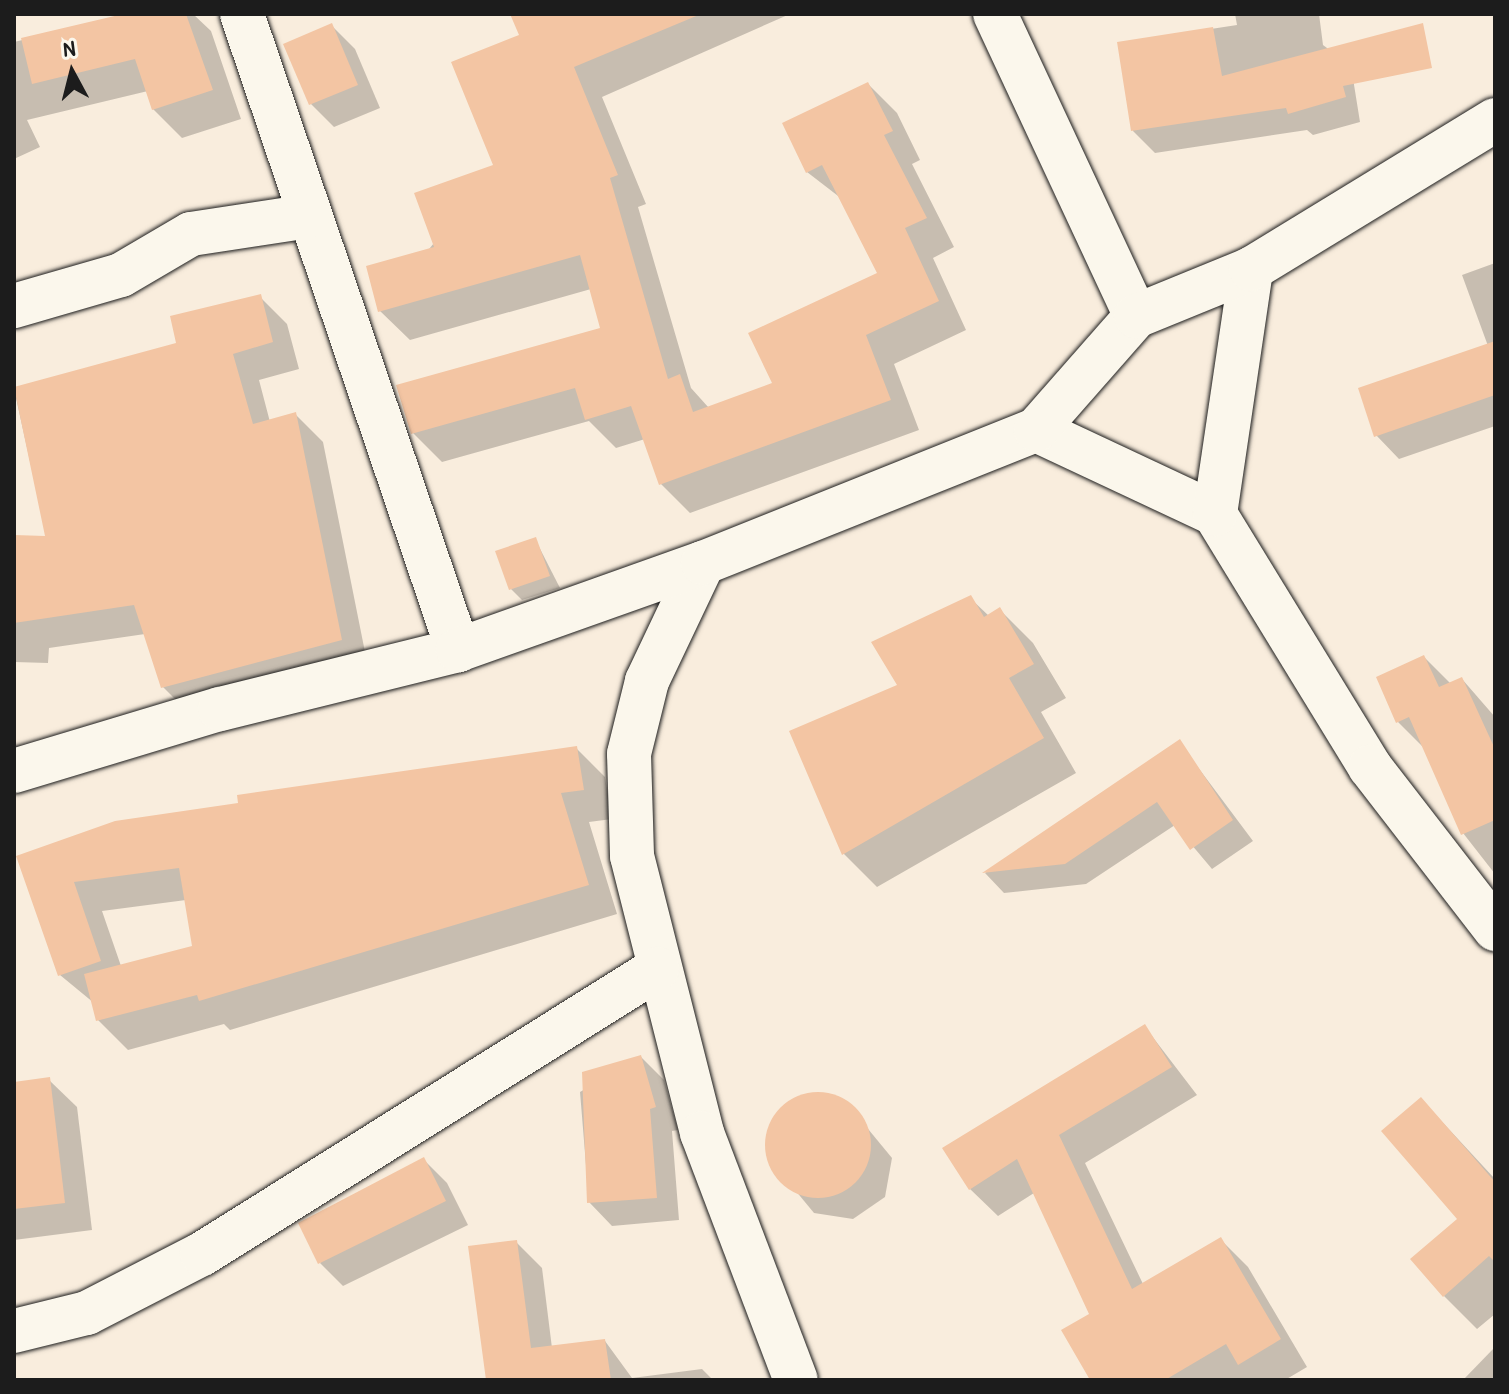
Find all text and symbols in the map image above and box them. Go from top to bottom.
north arrow [32,32,112,112]
text: N [61,33,77,64]

